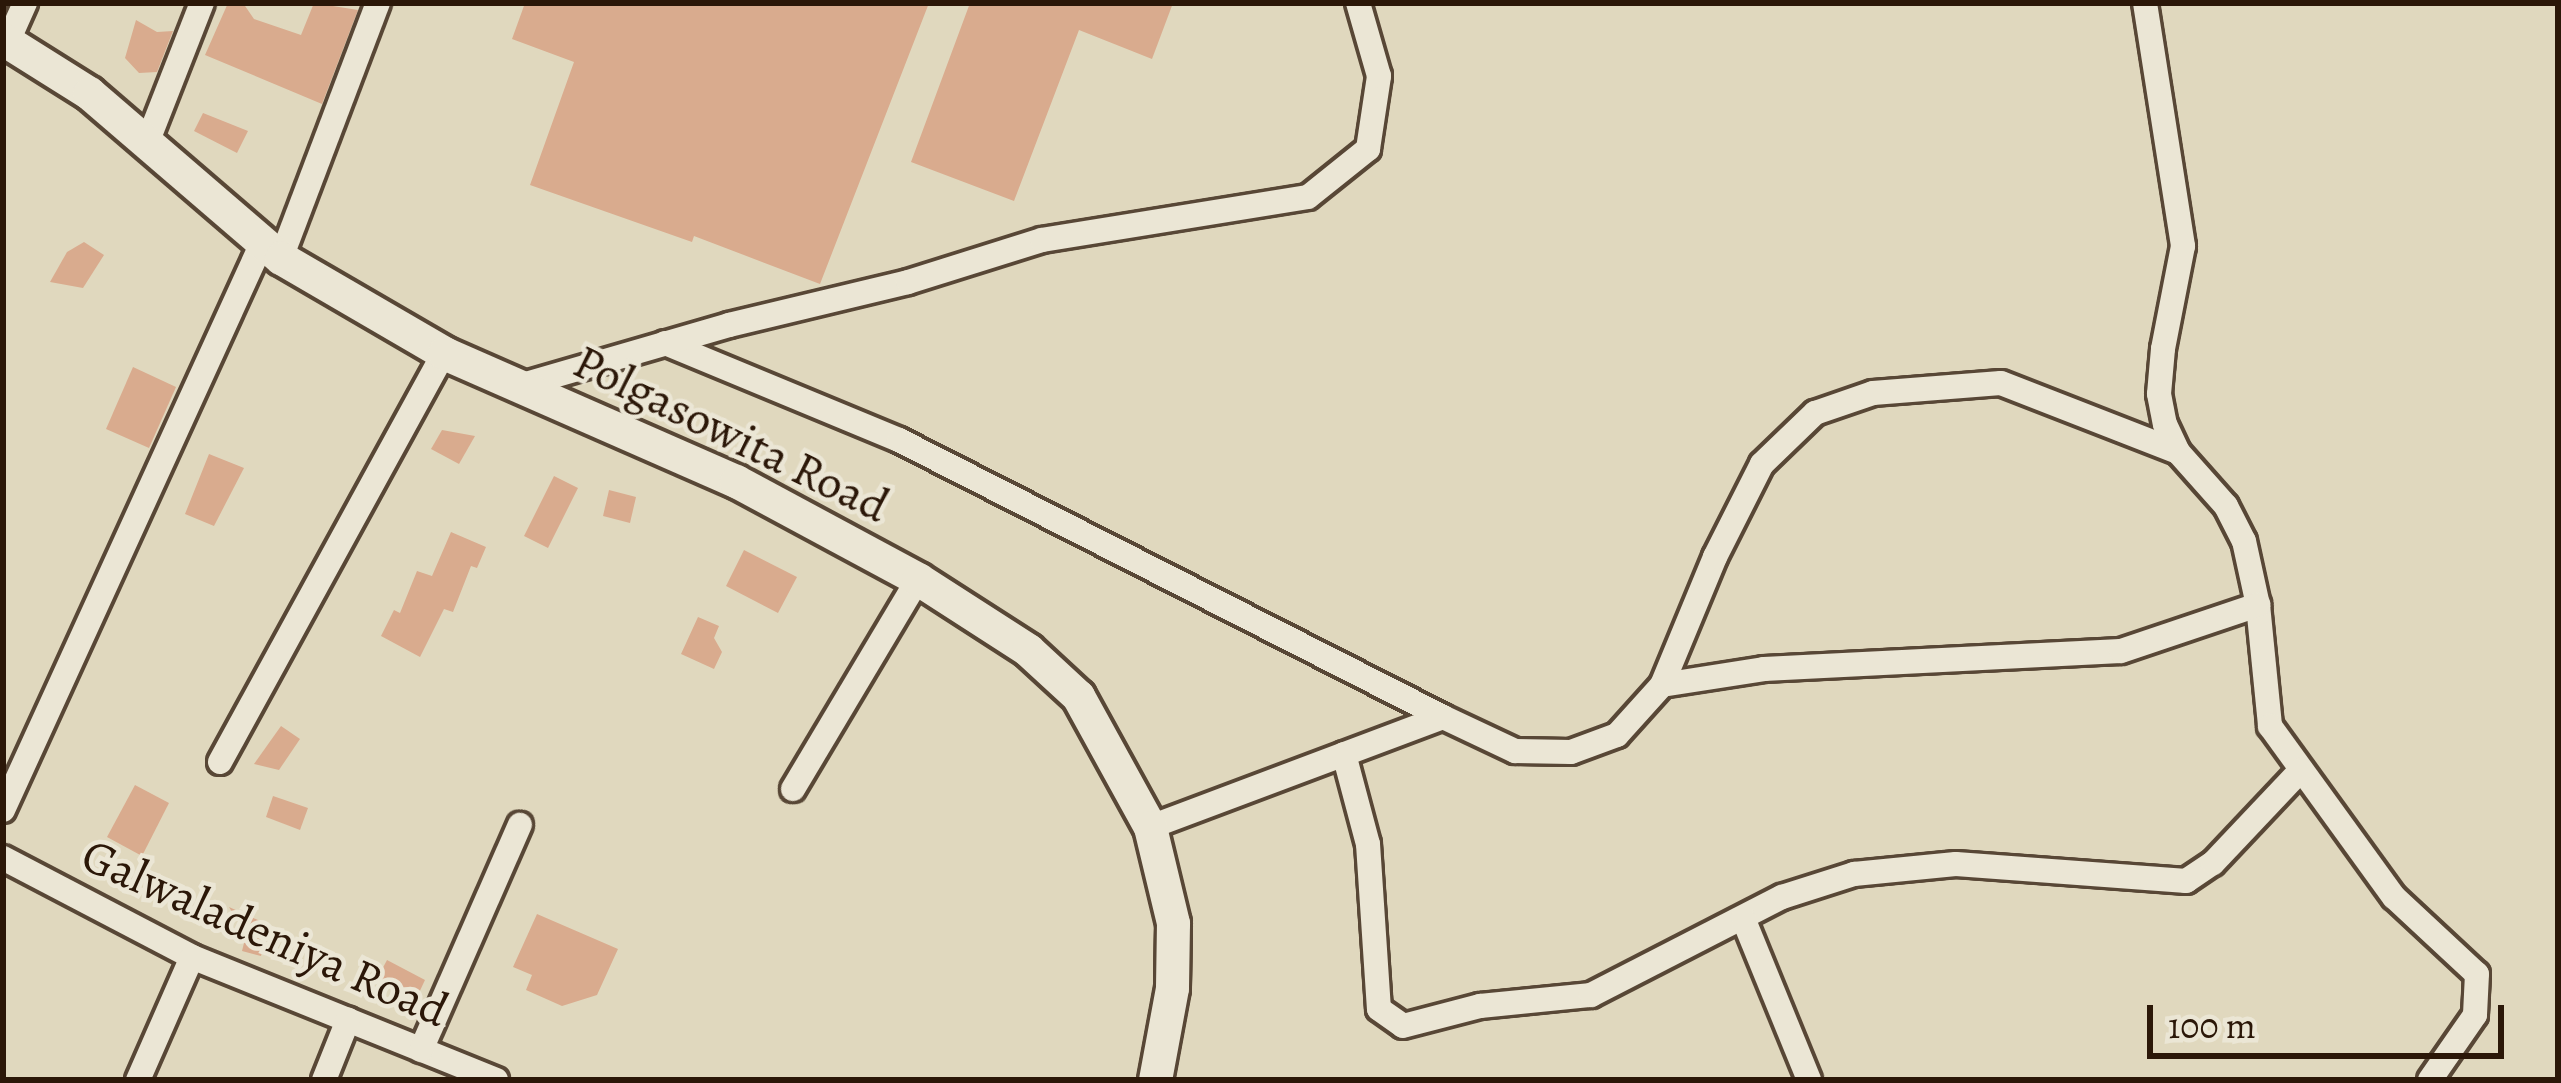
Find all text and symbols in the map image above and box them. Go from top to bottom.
street label: Polgasowita Road [564,333,898,535]
street label: Galwaladeniya Road [73,826,457,1040]
scale bar [2153,981,2510,1055]
text: 100 m [2168,1001,2256,1050]

